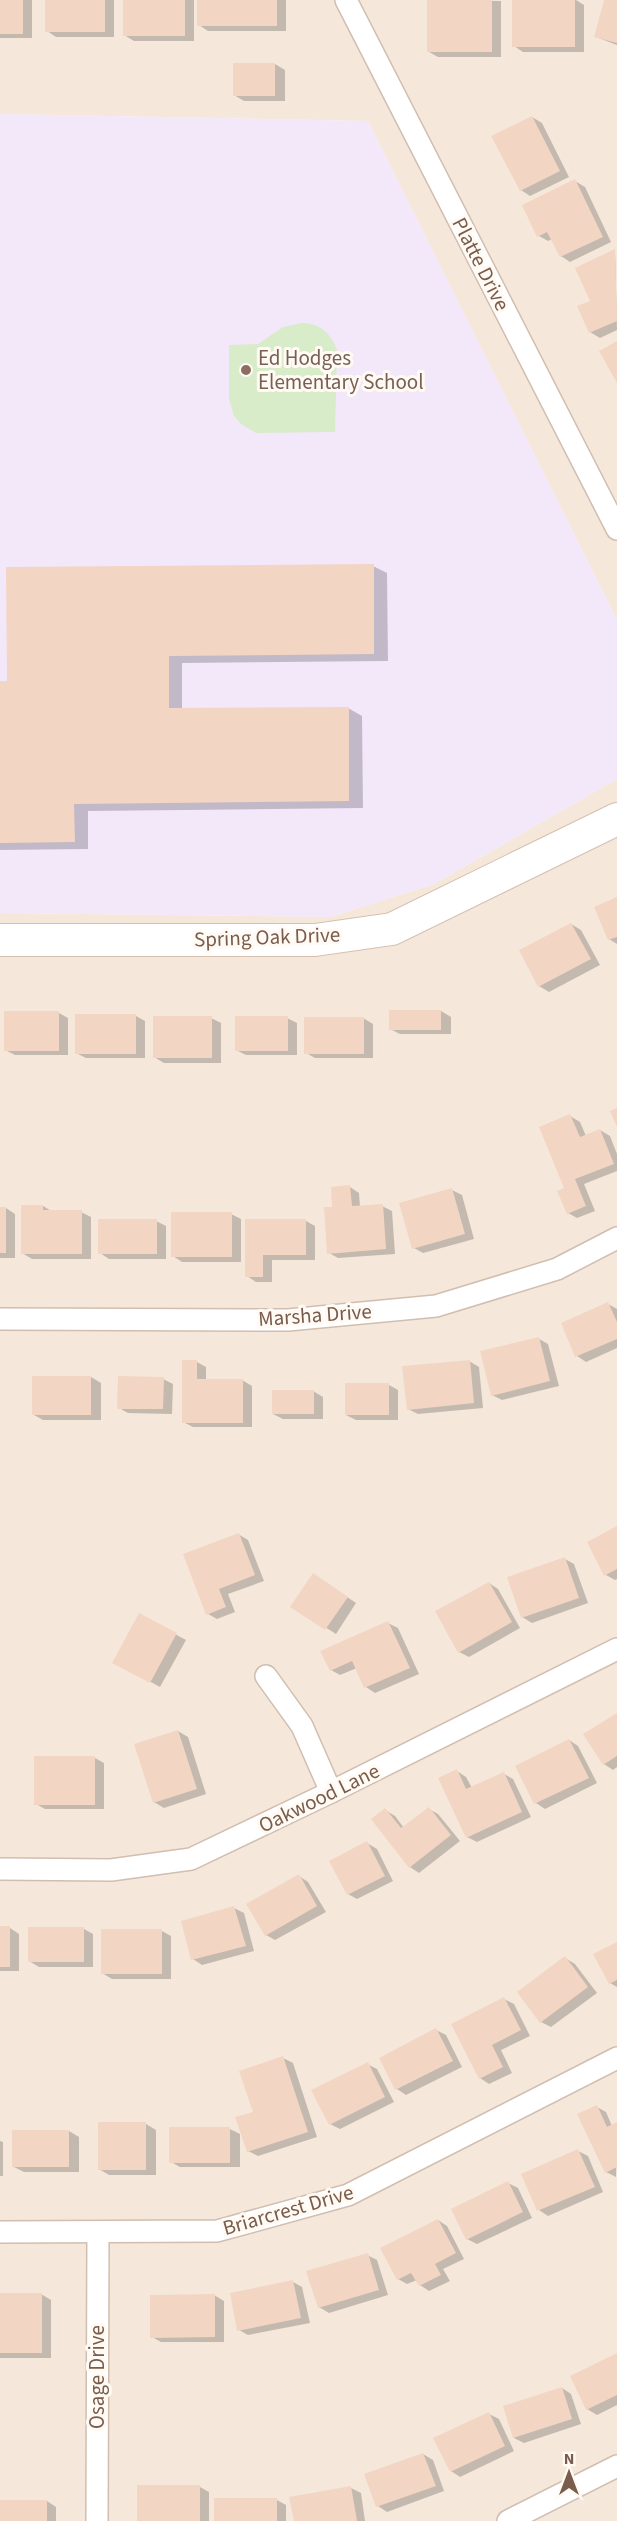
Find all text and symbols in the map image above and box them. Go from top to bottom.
street label: Platte Drive [445,212,517,316]
place label: Ed Hodges Elementary School [258,343,424,397]
marker: Ed Hodges Elementary School [239,363,253,377]
street label: Spring Oak Drive [193,919,341,955]
street label: Marsha Drive [257,1296,373,1334]
street label: Oakwood Lane [253,1756,385,1840]
street label: Briarcrest Drive [219,2177,357,2243]
street label: Osage Drive [82,2325,112,2429]
north arrow [539,2443,599,2503]
text: N [564,2448,574,2470]

